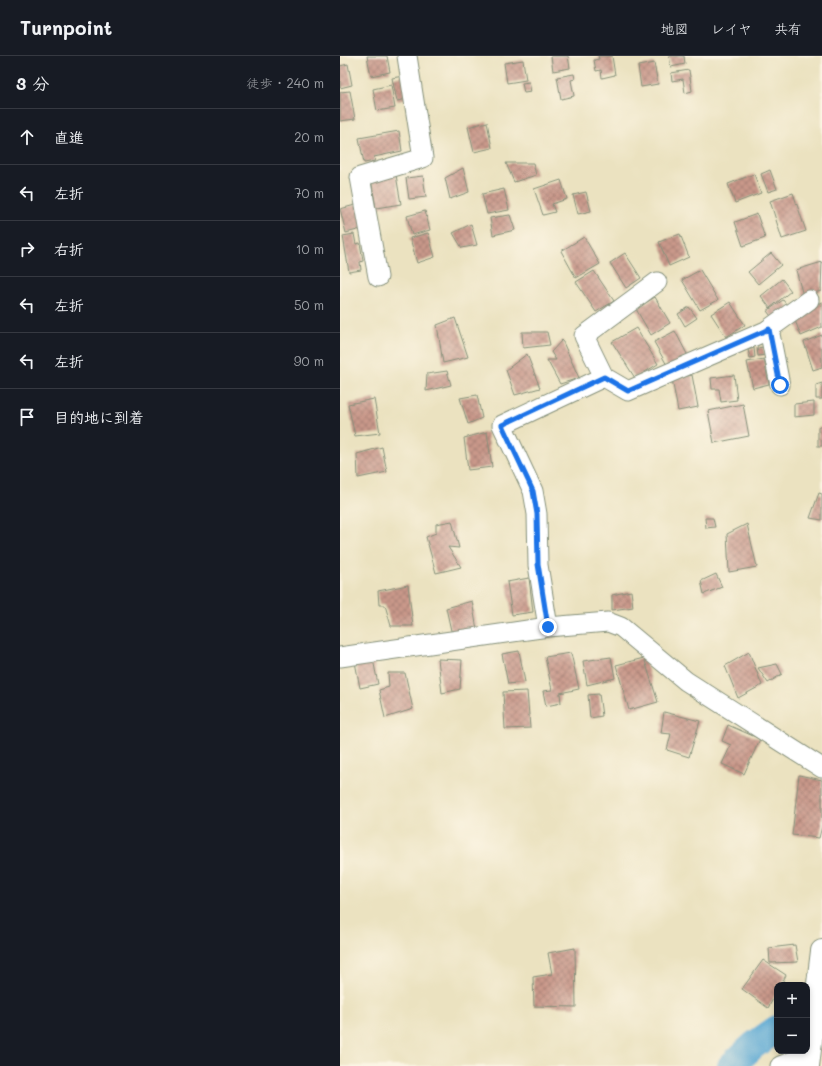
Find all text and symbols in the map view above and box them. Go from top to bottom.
text: Turnpoint [20,15,112,40]
text: 地図 [661,19,689,38]
text: レイヤ [711,19,752,38]
text: 共有 [774,19,802,38]
text: 3 分 [16,72,49,94]
text: 徒歩 · 240 m [247,74,324,91]
icon: ahead [16,126,38,148]
text: 直進 [54,127,84,147]
text: 20 m [294,128,324,145]
icon: left [16,182,38,204]
text: 左折 [54,183,84,203]
text: 70 m [294,184,324,201]
icon: right [16,238,38,260]
text: 右折 [54,239,84,259]
text: 10 m [296,240,324,257]
icon: left [16,294,38,316]
text: 左折 [54,295,84,315]
text: 50 m [294,296,324,313]
icon: left [16,350,38,372]
text: 左折 [54,351,84,371]
text: 90 m [294,352,324,369]
route start [771,376,789,394]
icon: arrive [16,406,38,428]
text: 目的地に到着 [54,407,144,427]
route end [539,618,557,636]
map controls [774,982,810,1054]
button: + [774,982,810,1018]
button: − [774,1018,810,1054]

